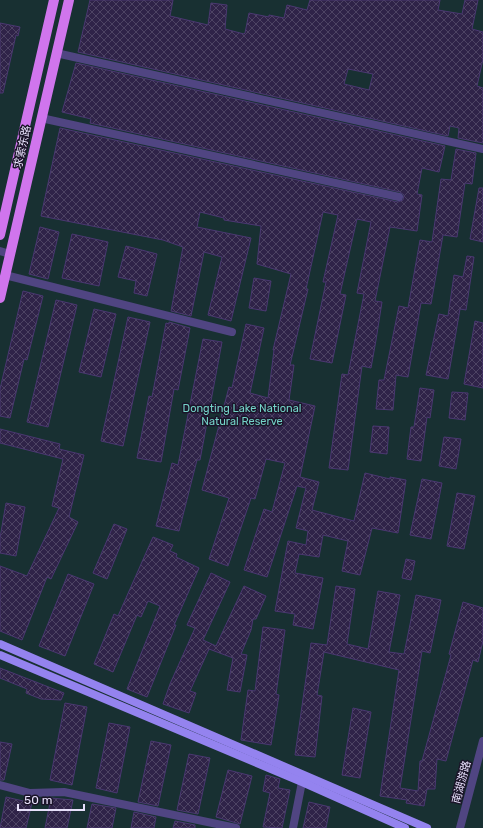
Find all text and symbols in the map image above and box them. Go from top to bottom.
street label: 求索东路 [11,124,34,170]
park label: Dongting Lake National Natural Reserve [183,402,301,428]
street label: 南湖游路 [450,759,473,805]
scale bar [18,786,84,812]
text: 50 m [24,793,52,807]

